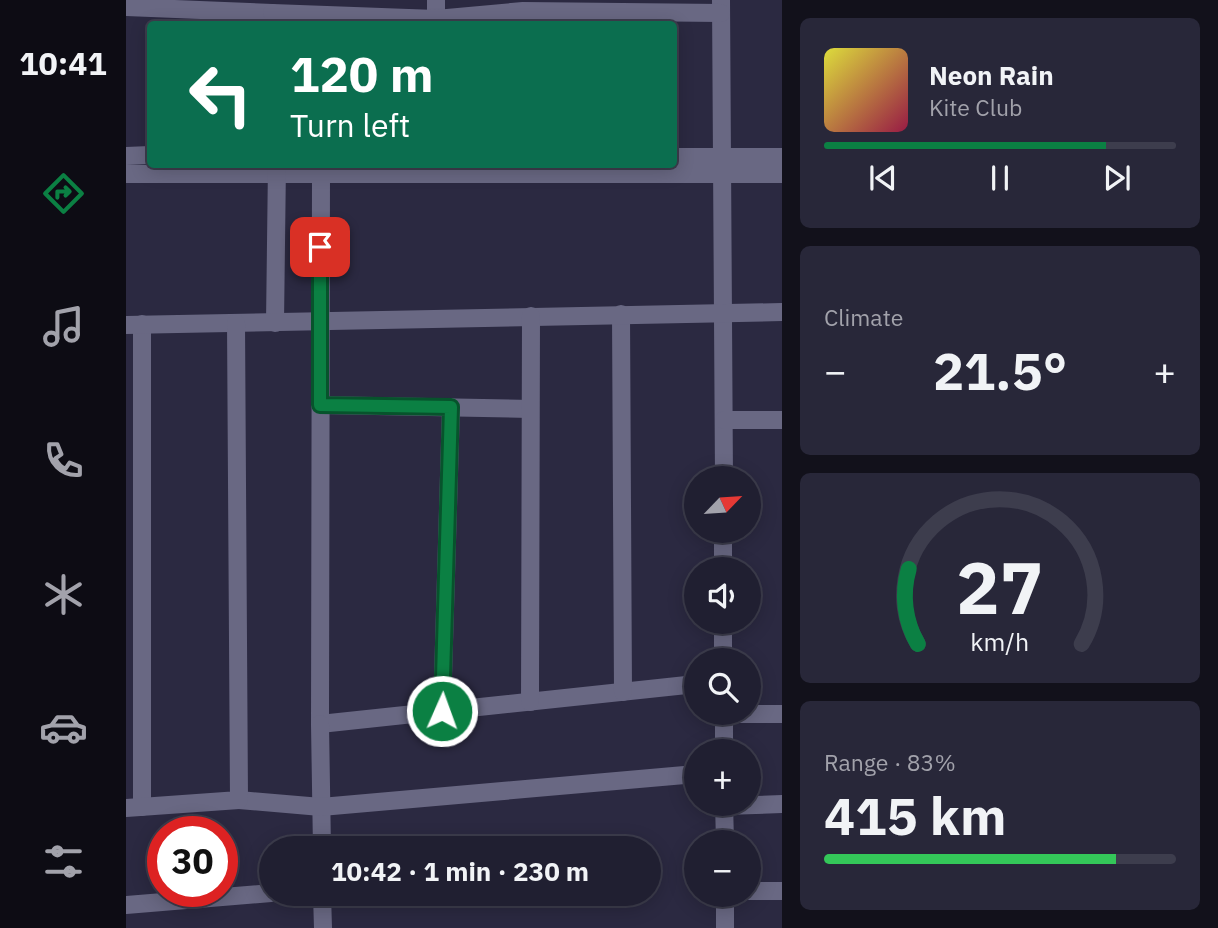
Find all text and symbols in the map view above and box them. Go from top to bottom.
text: 10:41 [19,42,107,84]
text: 120 m [290,42,434,105]
icon: left [175,49,266,140]
text: Neon Rain [929,58,1054,92]
text: Kite Club [929,92,1022,122]
text: Turn left [290,104,410,146]
icon: previous [864,159,902,197]
icon: pause [981,159,1019,197]
icon: next [1098,159,1136,197]
icon: directions [39,169,88,218]
pin [290,217,350,277]
icon: arrive [301,228,339,266]
icon: music [39,302,88,351]
text: Climate [824,302,903,332]
text: 21.5° [933,337,1067,404]
text: − [824,346,847,395]
text: + [1153,346,1176,395]
icon: phone [39,436,88,485]
north arrow [684,466,761,542]
map controls [684,466,761,907]
text: 27 [956,539,1044,634]
button: sound [684,557,761,634]
icon: climate [39,570,88,619]
text: km/h [971,625,1029,658]
button: search [684,648,761,725]
position arrow [405,674,479,748]
icon: car [39,703,88,752]
button: + [684,739,761,816]
text: Range · 83% [824,747,956,777]
text: 415 km [824,782,1006,849]
speed limit sign: 30 [147,816,238,907]
button: − [684,830,761,907]
icon: filters [39,837,88,886]
text: 10:42 · 1 min · 230 m [331,854,589,888]

